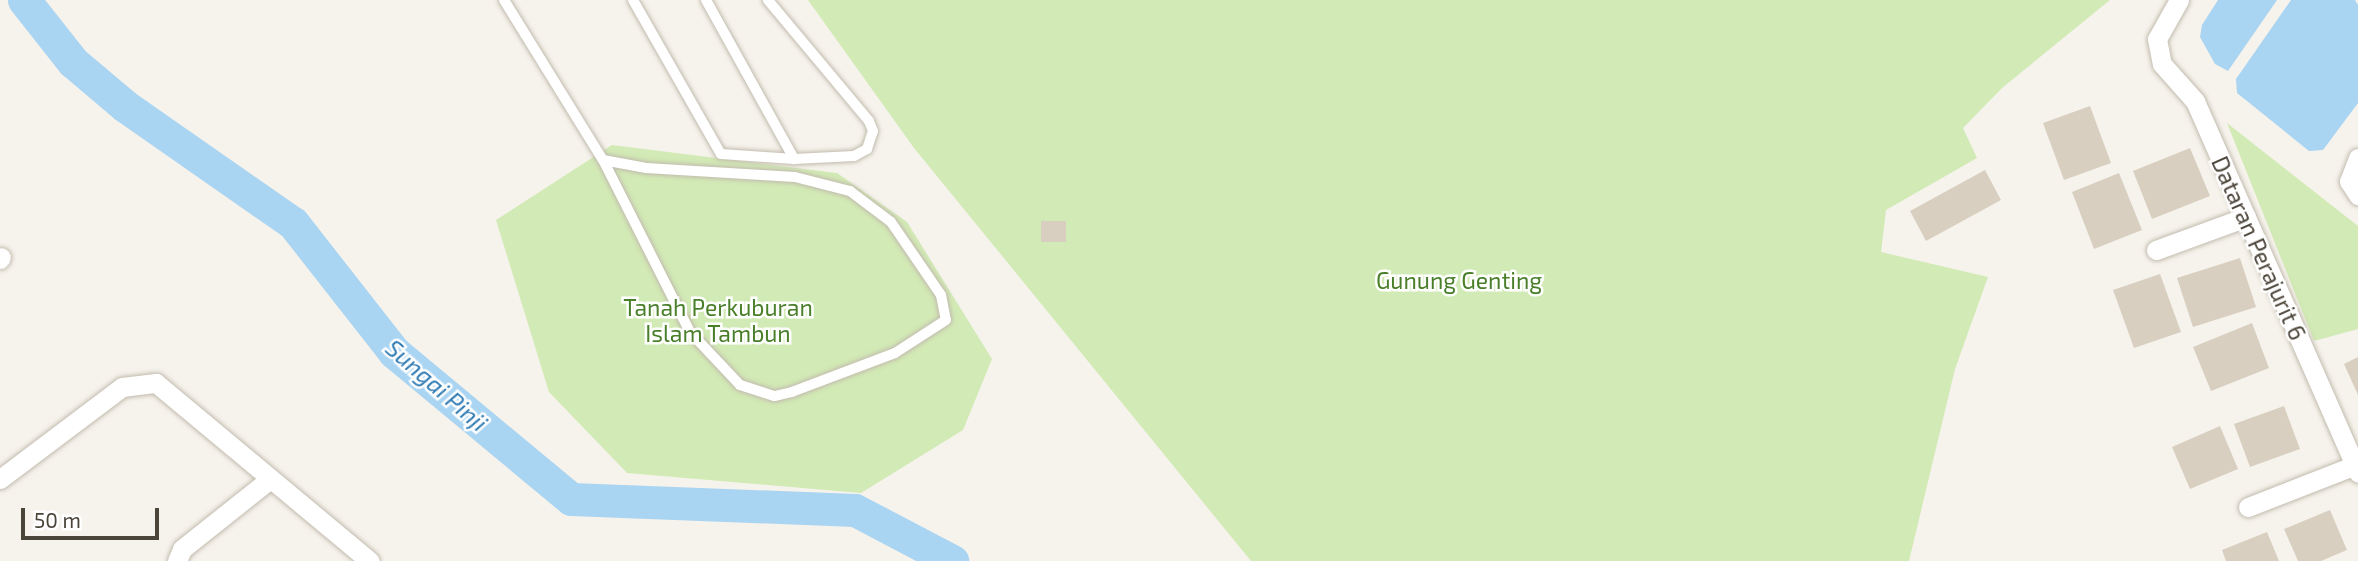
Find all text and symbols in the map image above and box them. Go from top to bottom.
street label: Dataran Perajurit 6 [2206,152,2312,344]
park label: Gunung Genting [1376,266,1542,294]
park label: Tanah Perkuburan Islam Tambun [623,293,813,347]
water label: Sungai Pinji [380,333,494,437]
scale bar [24,494,163,538]
text: 50 m [34,507,81,532]

